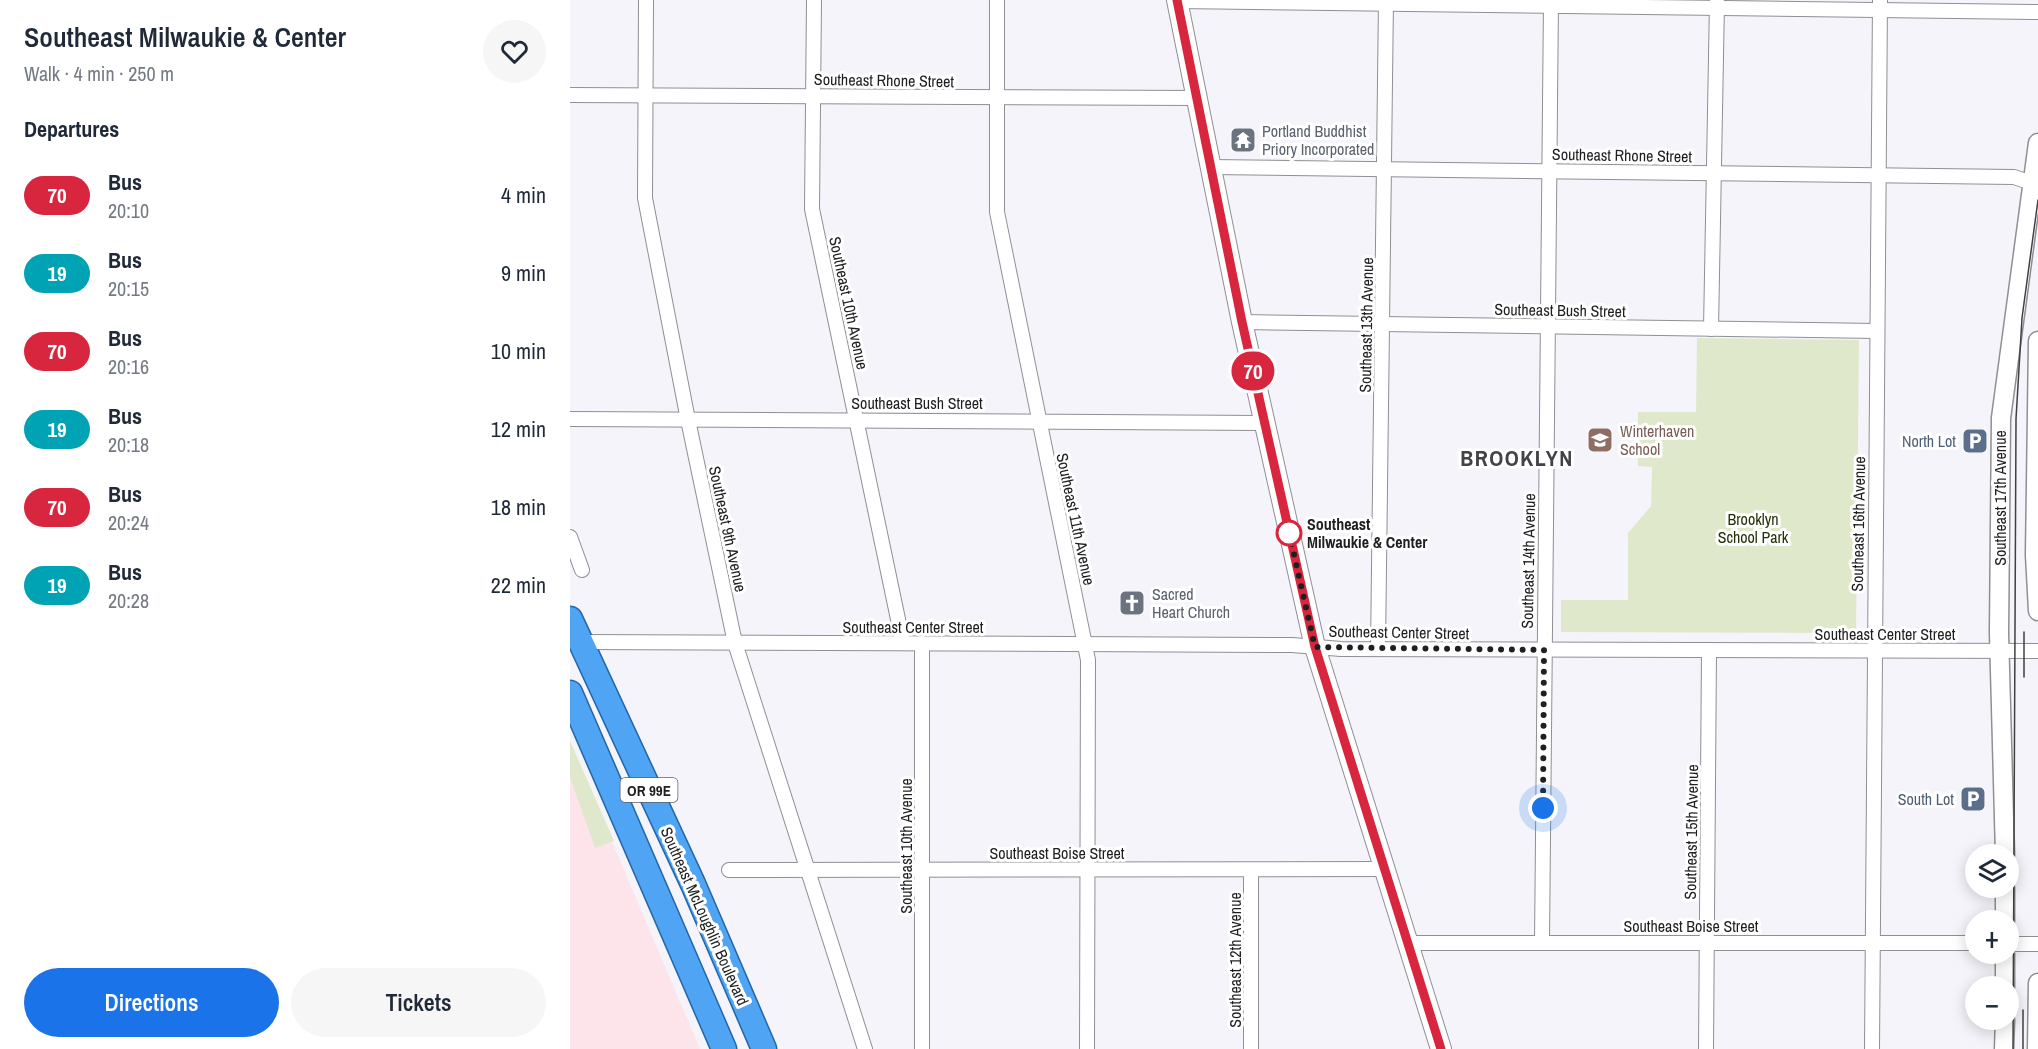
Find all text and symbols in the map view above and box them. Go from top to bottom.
text: Southeast Milwaukie & Center [24,18,346,56]
button: heart [483,20,546,83]
text: Walk · 4 min · 250 m [24,60,174,87]
street label: Southeast Rhone Street [814,68,955,92]
text: Departures [24,114,119,144]
place label: Portland Buddhist Priory Incorporated [1262,120,1374,160]
temple icon: Portland Buddhist Priory Incorporated [1228,125,1258,155]
street label: Southeast Rhone Street [1552,143,1693,167]
text: Bus [108,167,142,197]
text: 4 min [501,180,546,210]
text: 70 [47,181,67,210]
text: 20:10 [108,197,149,224]
street label: Southeast 10th Avenue [824,234,874,372]
text: Bus [108,245,142,275]
street label: Southeast 13th Avenue [1354,257,1378,393]
text: 9 min [501,258,546,288]
text: 19 [47,259,67,288]
text: 20:15 [108,275,149,302]
street label: Southeast Bush Street [1494,298,1626,322]
text: Bus [108,323,142,353]
text: 10 min [491,336,546,366]
text: 70 [47,337,67,366]
line badge: 70 [1226,352,1280,391]
text: 20:16 [108,353,149,380]
text: 70 [1243,357,1263,386]
street label: Southeast Bush Street [851,392,983,414]
text: Bus [108,401,142,431]
text: 12 min [491,414,546,444]
text: 19 [47,415,67,444]
place label: Winterhaven School [1620,420,1694,460]
school or university icon: Winterhaven School [1585,425,1615,455]
parking icon: North Lot [1960,426,1990,456]
place label: North Lot [1902,430,1956,452]
street label: Southeast 17th Avenue [1989,430,2011,566]
text: 20:18 [108,431,149,458]
district label: BROOKLYN [1460,443,1574,473]
street label: Southeast 11th Avenue [1051,451,1101,587]
street label: Southeast 16th Avenue [1846,456,1870,592]
street label: Southeast 9th Avenue [704,464,752,594]
text: Bus [108,479,142,509]
text: 18 min [491,492,546,522]
text: 70 [47,493,67,522]
street label: Southeast 14th Avenue [1516,493,1540,629]
park label: Brooklyn School Park [1718,508,1789,548]
text: 20:24 [108,509,149,536]
place label: Southeast Milwaukie & Center [1307,513,1428,553]
marker: Southeast Milwaukie & Center [1276,520,1302,546]
text: Bus [108,557,142,587]
text: 22 min [491,570,546,600]
text: 19 [47,571,67,600]
place label: Sacred Heart Church [1152,583,1230,623]
text: 20:28 [108,587,149,614]
church icon: Sacred Heart Church [1117,588,1147,618]
street label: Southeast Center Street [843,616,984,638]
street label: Southeast Center Street [1328,620,1470,644]
street label: Southeast Center Street [1815,623,1956,645]
street label: Southeast 15th Avenue [1679,764,1703,900]
road number: OR 99E [620,778,677,802]
street label: Southeast 10th Avenue [895,778,917,914]
parking icon: South Lot [1958,784,1988,814]
place label: South Lot [1898,788,1954,810]
your location [1528,793,1558,823]
street label: Southeast McLoughlin Boulevard [656,823,754,1009]
street label: Southeast Boise Street [990,842,1125,864]
map controls [1965,844,2019,1030]
button: layers [1965,844,2019,898]
street label: Southeast 12th Avenue [1224,892,1246,1028]
button: + [1965,910,2019,964]
street label: Southeast Boise Street [1624,915,1759,937]
button: Directions [24,968,279,1037]
button: Tickets [291,968,546,1037]
button: − [1965,976,2019,1030]

